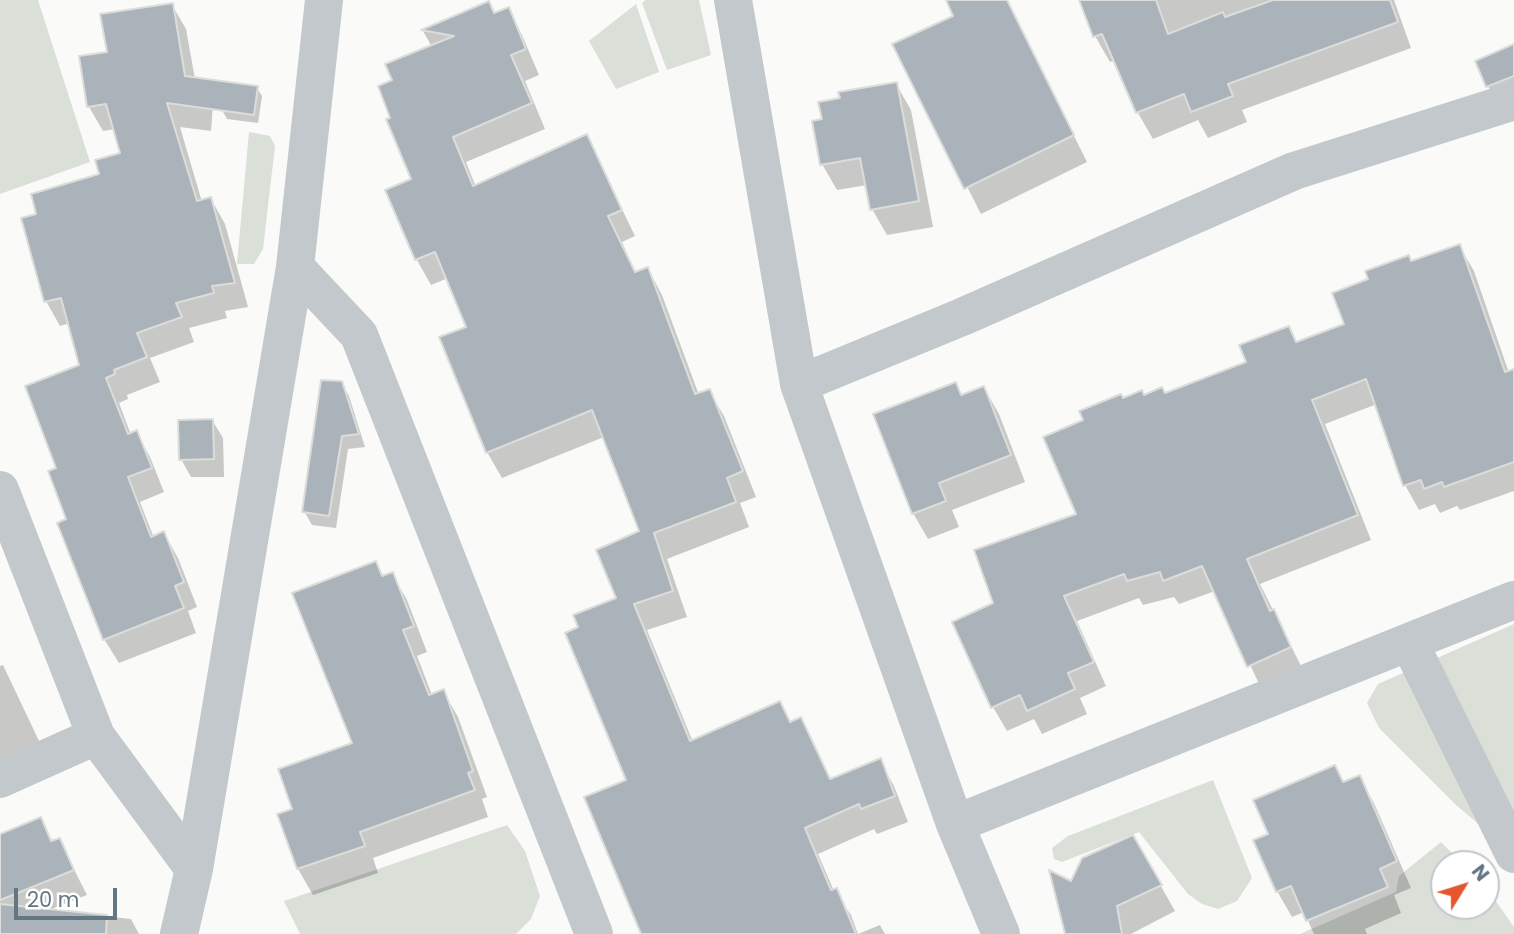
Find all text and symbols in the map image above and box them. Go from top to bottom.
north arrow [1430,850,1500,920]
text: N [1465,859,1495,887]
scale bar [18,874,121,918]
text: 20 m [27,885,80,914]

